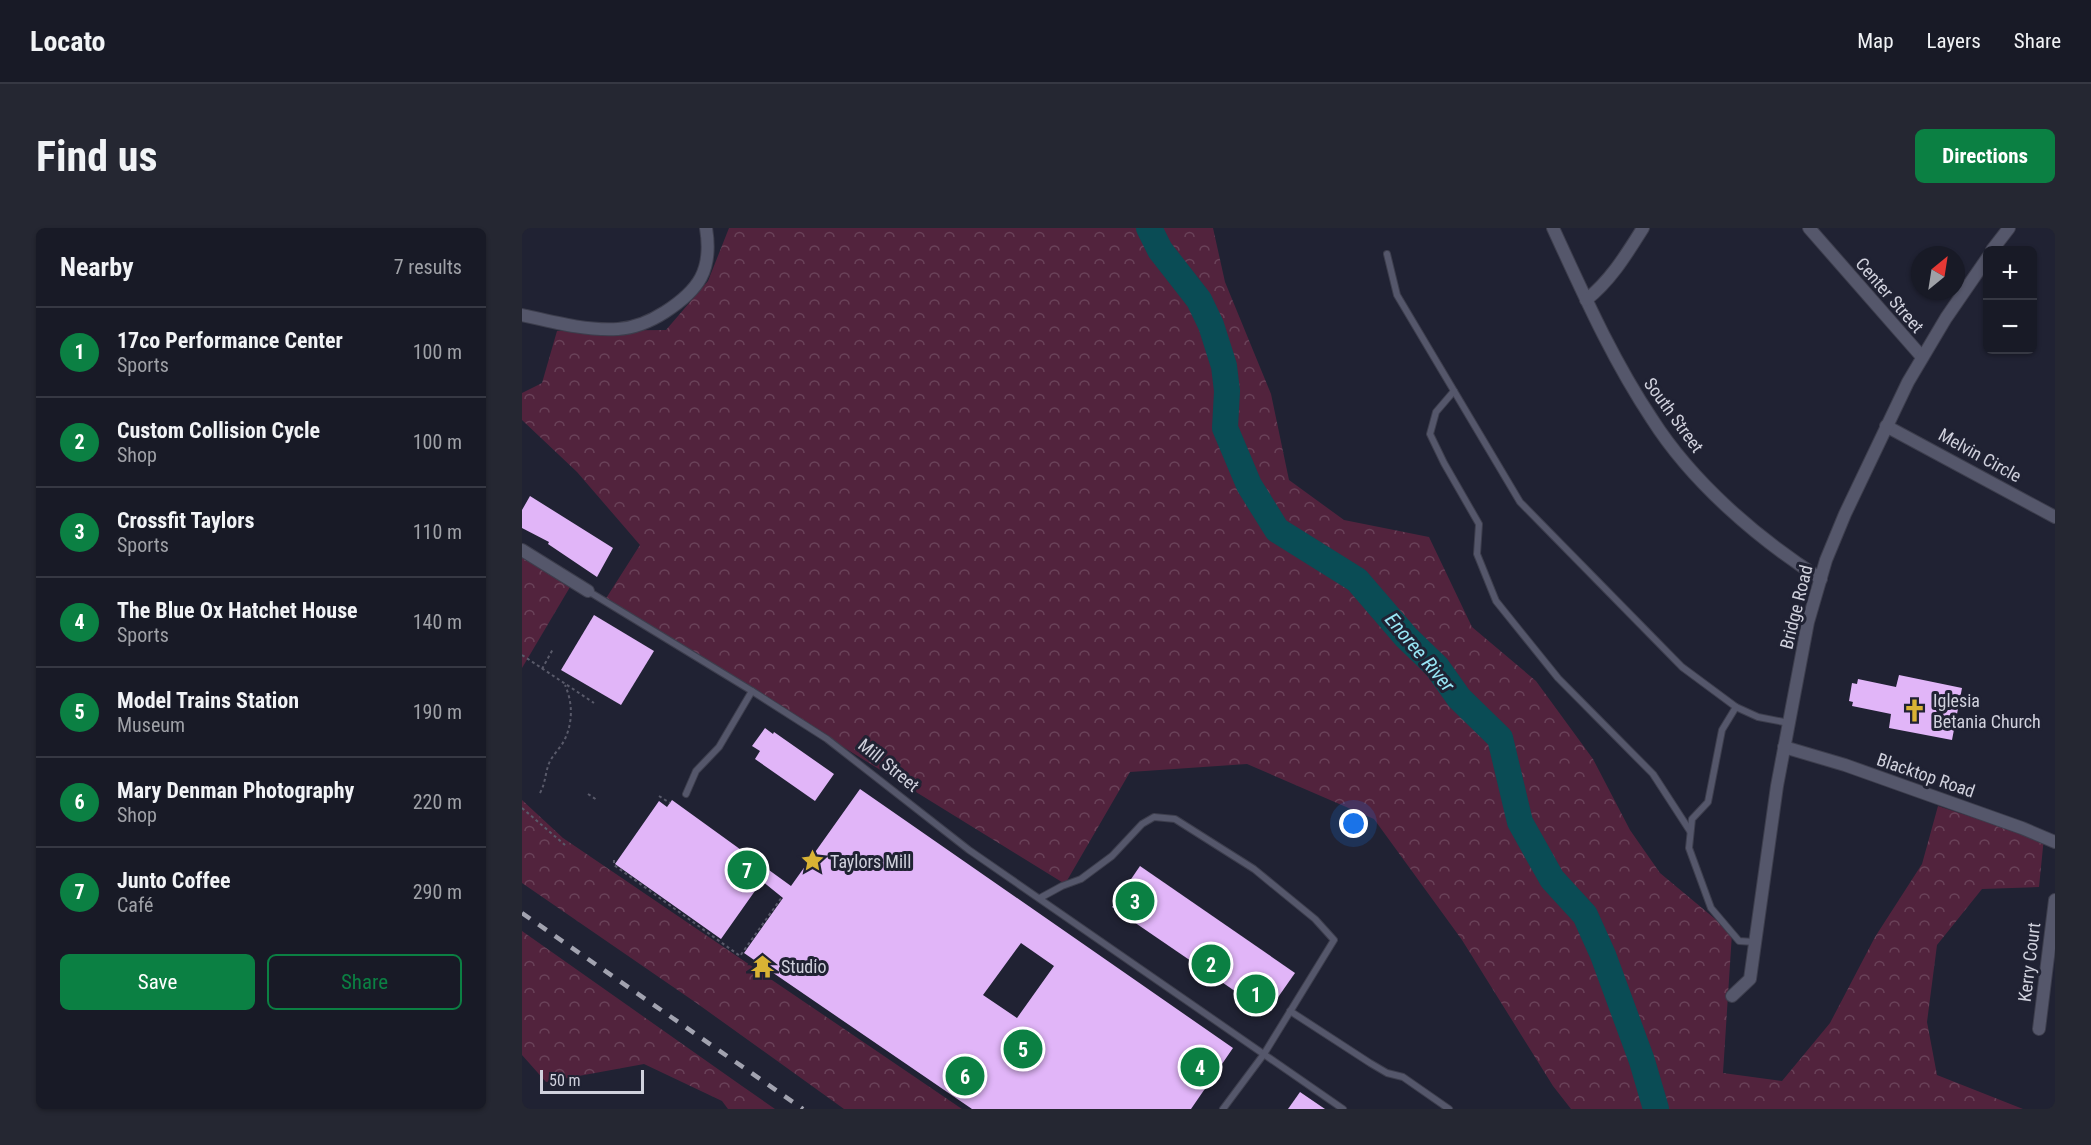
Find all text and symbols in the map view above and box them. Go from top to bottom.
text: Locato [30,25,106,58]
text: Map [1857,29,1894,53]
text: Layers [1927,29,1981,53]
text: Share [2014,29,2061,53]
button: Directions [1915,129,2055,183]
text: Find us [36,132,157,181]
north arrow [1911,246,1965,300]
map controls [1983,246,2037,354]
button: + [1983,246,2037,300]
text: Nearby [60,252,134,282]
street label: Center Street [1852,253,1928,337]
text: 7 results [394,255,462,279]
button: − [1983,300,2037,354]
text: 17co Performance Center [117,328,343,353]
text: 1 [74,340,85,364]
text: 100 m [413,340,462,364]
text: Sports [117,353,169,377]
street label: South Street [1640,373,1708,457]
text: Custom Collision Cycle [117,418,320,443]
street label: Melvin Circle [1935,424,2025,486]
text: 2 [74,430,85,454]
text: 100 m [413,430,462,454]
text: Shop [117,443,157,467]
text: Crossfit Taylors [117,508,254,533]
text: 3 [74,520,85,544]
text: 110 m [413,520,462,544]
text: Sports [117,533,169,557]
street label: Bridge Road [1775,563,1817,651]
text: The Blue Ox Hatchet House [117,598,358,623]
water label: Enoree River [1380,608,1460,697]
text: 4 [74,610,85,634]
text: 140 m [413,610,462,634]
text: Sports [117,623,169,647]
text: Model Trains Station [117,688,299,713]
place label: Iglesia Betania Church [1933,690,2041,732]
church icon: Iglesia Betania Church [1902,697,1928,723]
text: 5 [74,700,85,724]
text: 190 m [413,700,462,724]
text: Museum [117,713,185,737]
street label: Mill Street [854,734,924,796]
street label: Blacktop Road [1874,748,1978,802]
text: Mary Denman Photography [117,778,354,803]
text: 6 [74,790,85,814]
text: 220 m [413,790,462,814]
text: Shop [117,803,157,827]
your location [1339,809,1368,838]
pin: 7 [728,848,766,892]
place icon: Taylors Mill [799,848,825,874]
place label: Taylors Mill [830,851,911,872]
text: Junto Coffee [117,868,231,893]
pin: 3 [1116,878,1154,924]
text: 7 [74,880,85,904]
text: 290 m [413,880,462,904]
text: Café [117,893,153,917]
street label: Kerry Court [2014,921,2044,1003]
pin: 2 [1192,942,1230,986]
temple icon: Studio [750,953,776,979]
button: Save [60,954,255,1010]
button: Share [267,954,462,1010]
place label: Studio [781,956,826,977]
pin: 1 [1236,972,1276,1017]
pin: 5 [1004,1026,1042,1072]
pin: 4 [1180,1044,1220,1090]
pin: 6 [946,1054,984,1098]
scale bar [540,1067,644,1094]
text: 50 m [549,1071,581,1090]

